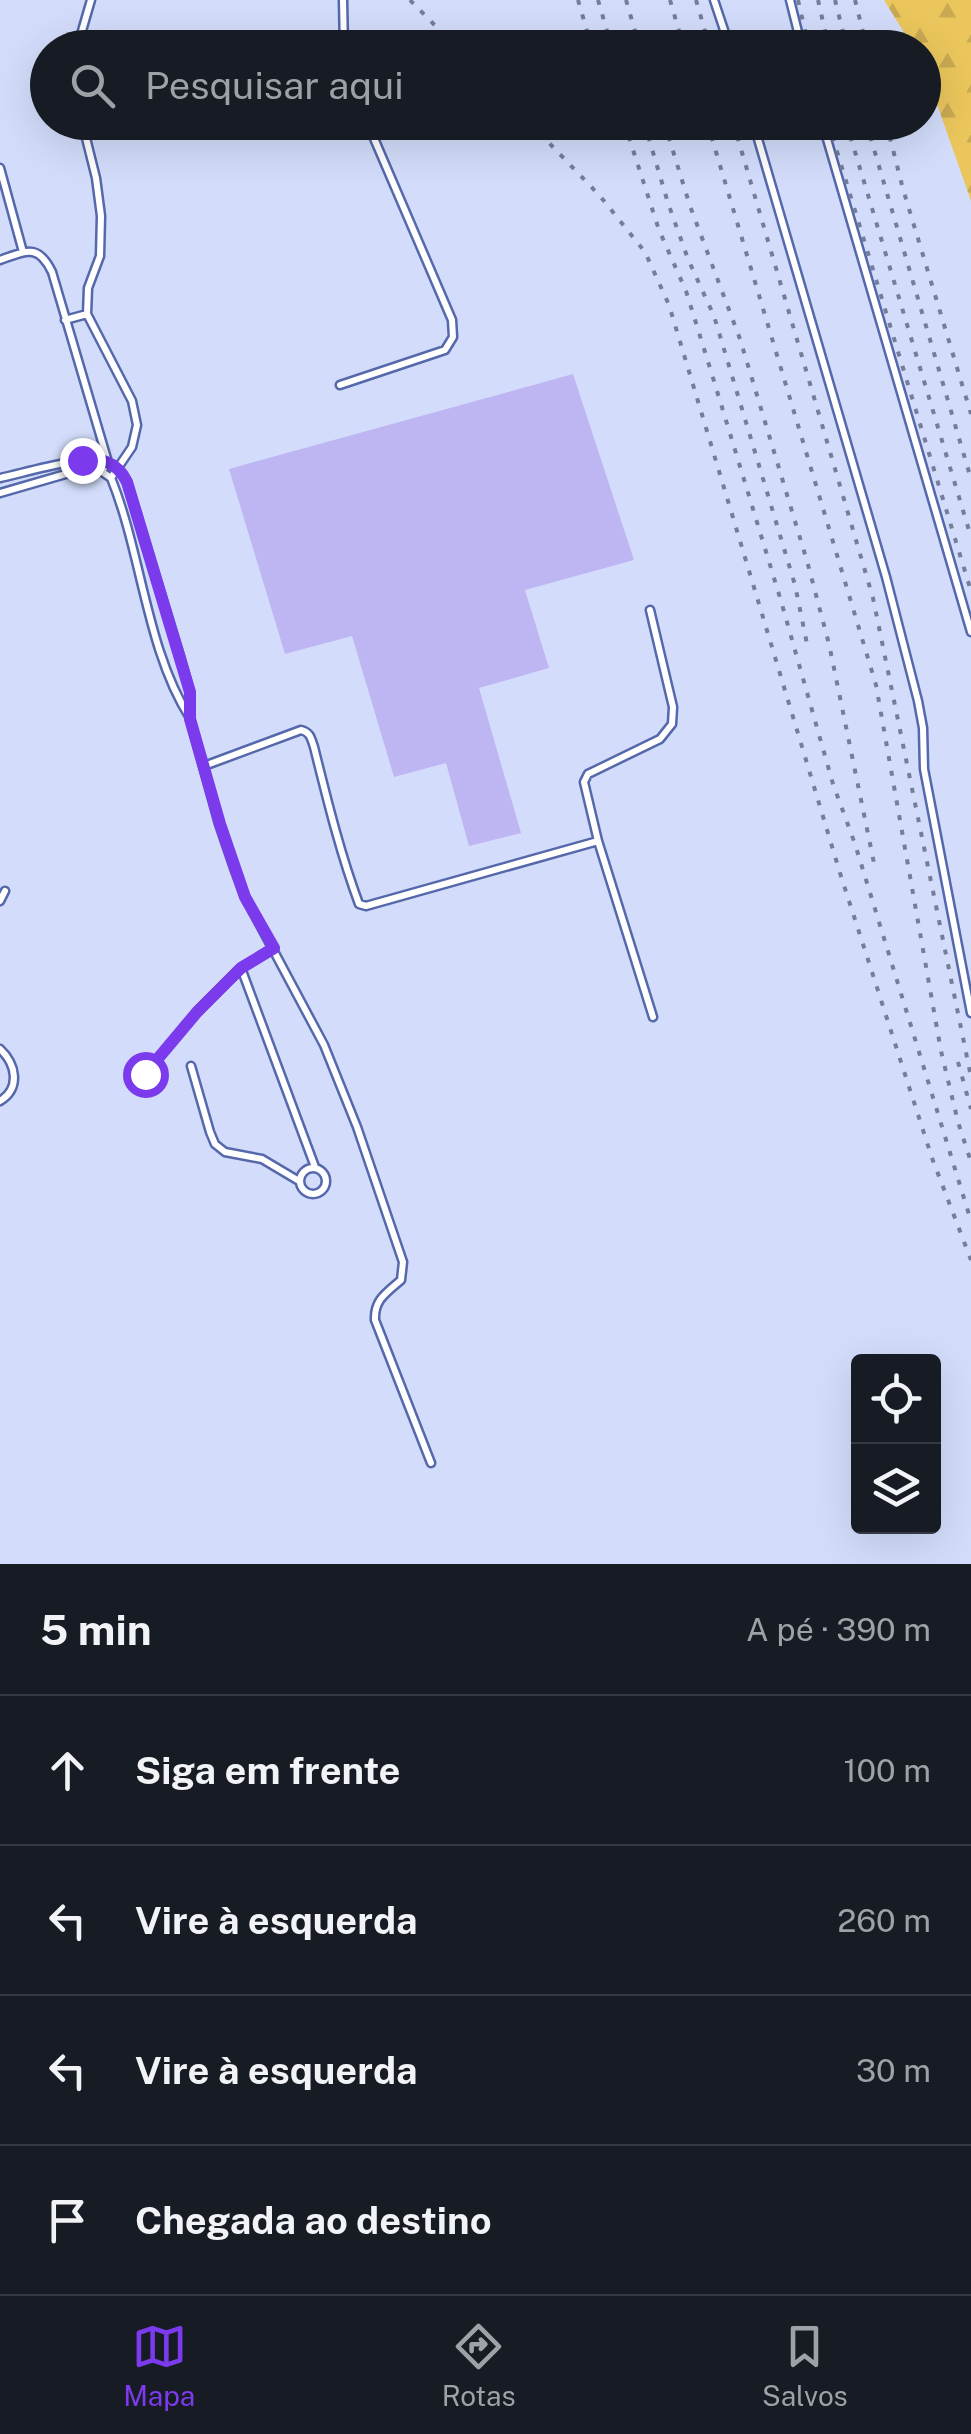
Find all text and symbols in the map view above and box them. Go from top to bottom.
search box [30,30,941,140]
icon: search [65,58,120,113]
text: Pesquisar aqui [145,63,404,108]
route end [60,438,106,484]
route start [123,1052,169,1098]
map controls [851,1354,941,1534]
button: locate [851,1354,941,1444]
button: layers [851,1444,941,1534]
text: 5 min [40,1605,152,1654]
text: A pé · 390 m [746,1611,931,1648]
icon: ahead [40,1743,95,1798]
text: Siga em frente [135,1748,401,1793]
text: 100 m [844,1752,931,1789]
icon: left [40,1893,95,1948]
text: Vire à esquerda [135,1898,418,1943]
text: 260 m [837,1902,931,1939]
icon: left [40,2043,95,2098]
text: Vire à esquerda [135,2048,418,2093]
text: 30 m [856,2052,931,2089]
icon: arrive [40,2193,95,2248]
text: Chegada ao destino [135,2198,492,2243]
tab: Mapa [123,2319,195,2412]
tab: Rotas [442,2319,516,2412]
tab: Salvos [762,2319,848,2412]

